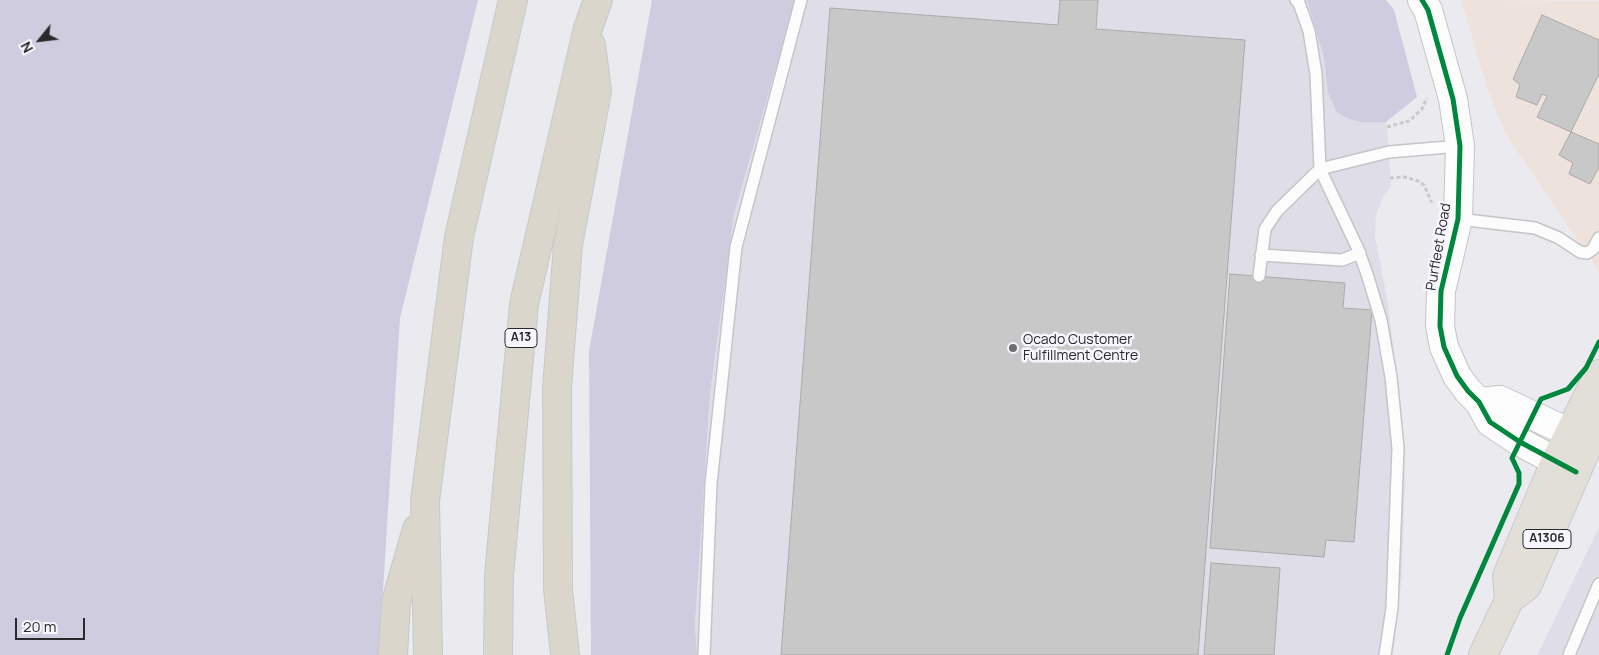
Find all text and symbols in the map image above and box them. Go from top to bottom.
north arrow [15,15,65,65]
text: N [16,39,37,57]
street label: Purfleet Road [1423,202,1455,292]
road number: A13 [505,328,537,348]
place label: Ocado Customer Fulfillment Centre [1023,332,1138,364]
marker: Ocado Customer Fulfillment Centre [1007,342,1019,354]
road number: A1306 [1523,530,1571,548]
scale bar [18,608,88,640]
text: 20 m [23,616,56,637]

